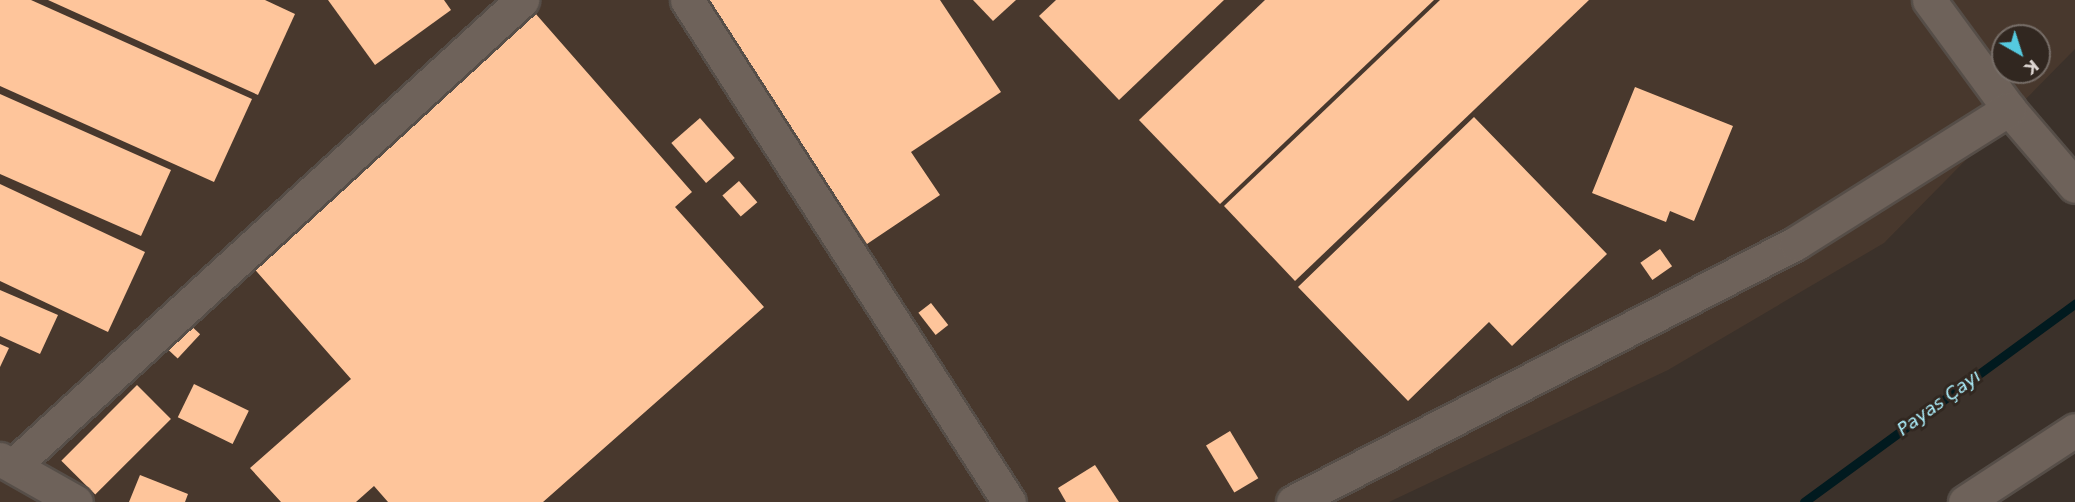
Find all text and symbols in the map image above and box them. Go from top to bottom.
north arrow [1991,24,2051,84]
text: K [2021,56,2042,78]
water label: Payas Çayı [1893,365,1985,441]

